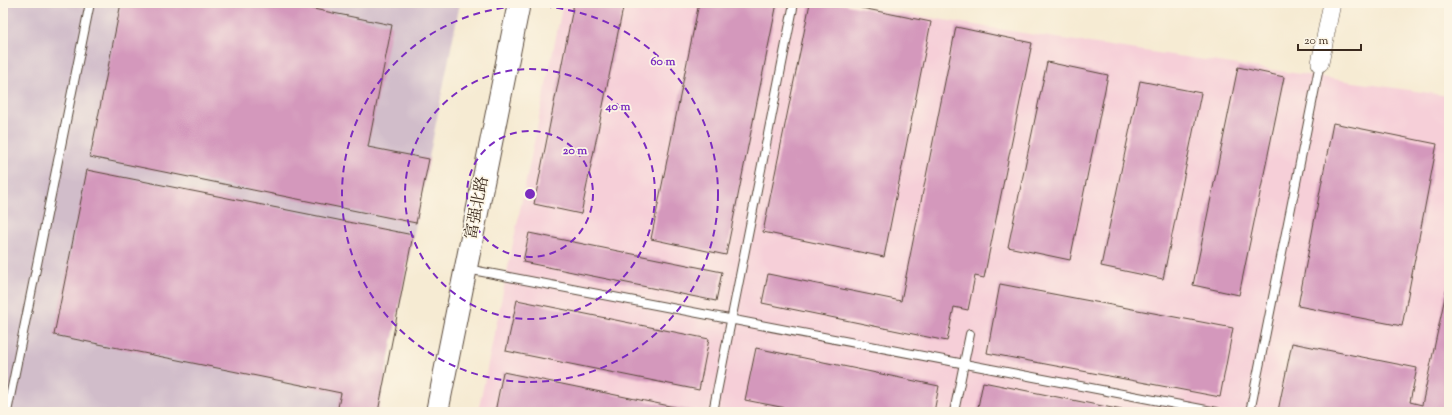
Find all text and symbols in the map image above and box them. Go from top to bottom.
scale bar [1298,26,1361,52]
text: 20 m [1304,32,1329,50]
text: 60 m [651,53,675,71]
text: 40 m [605,98,630,116]
text: 20 m [563,142,587,160]
street label: 富强北路 [461,174,495,242]
centre of rings [523,187,537,201]

